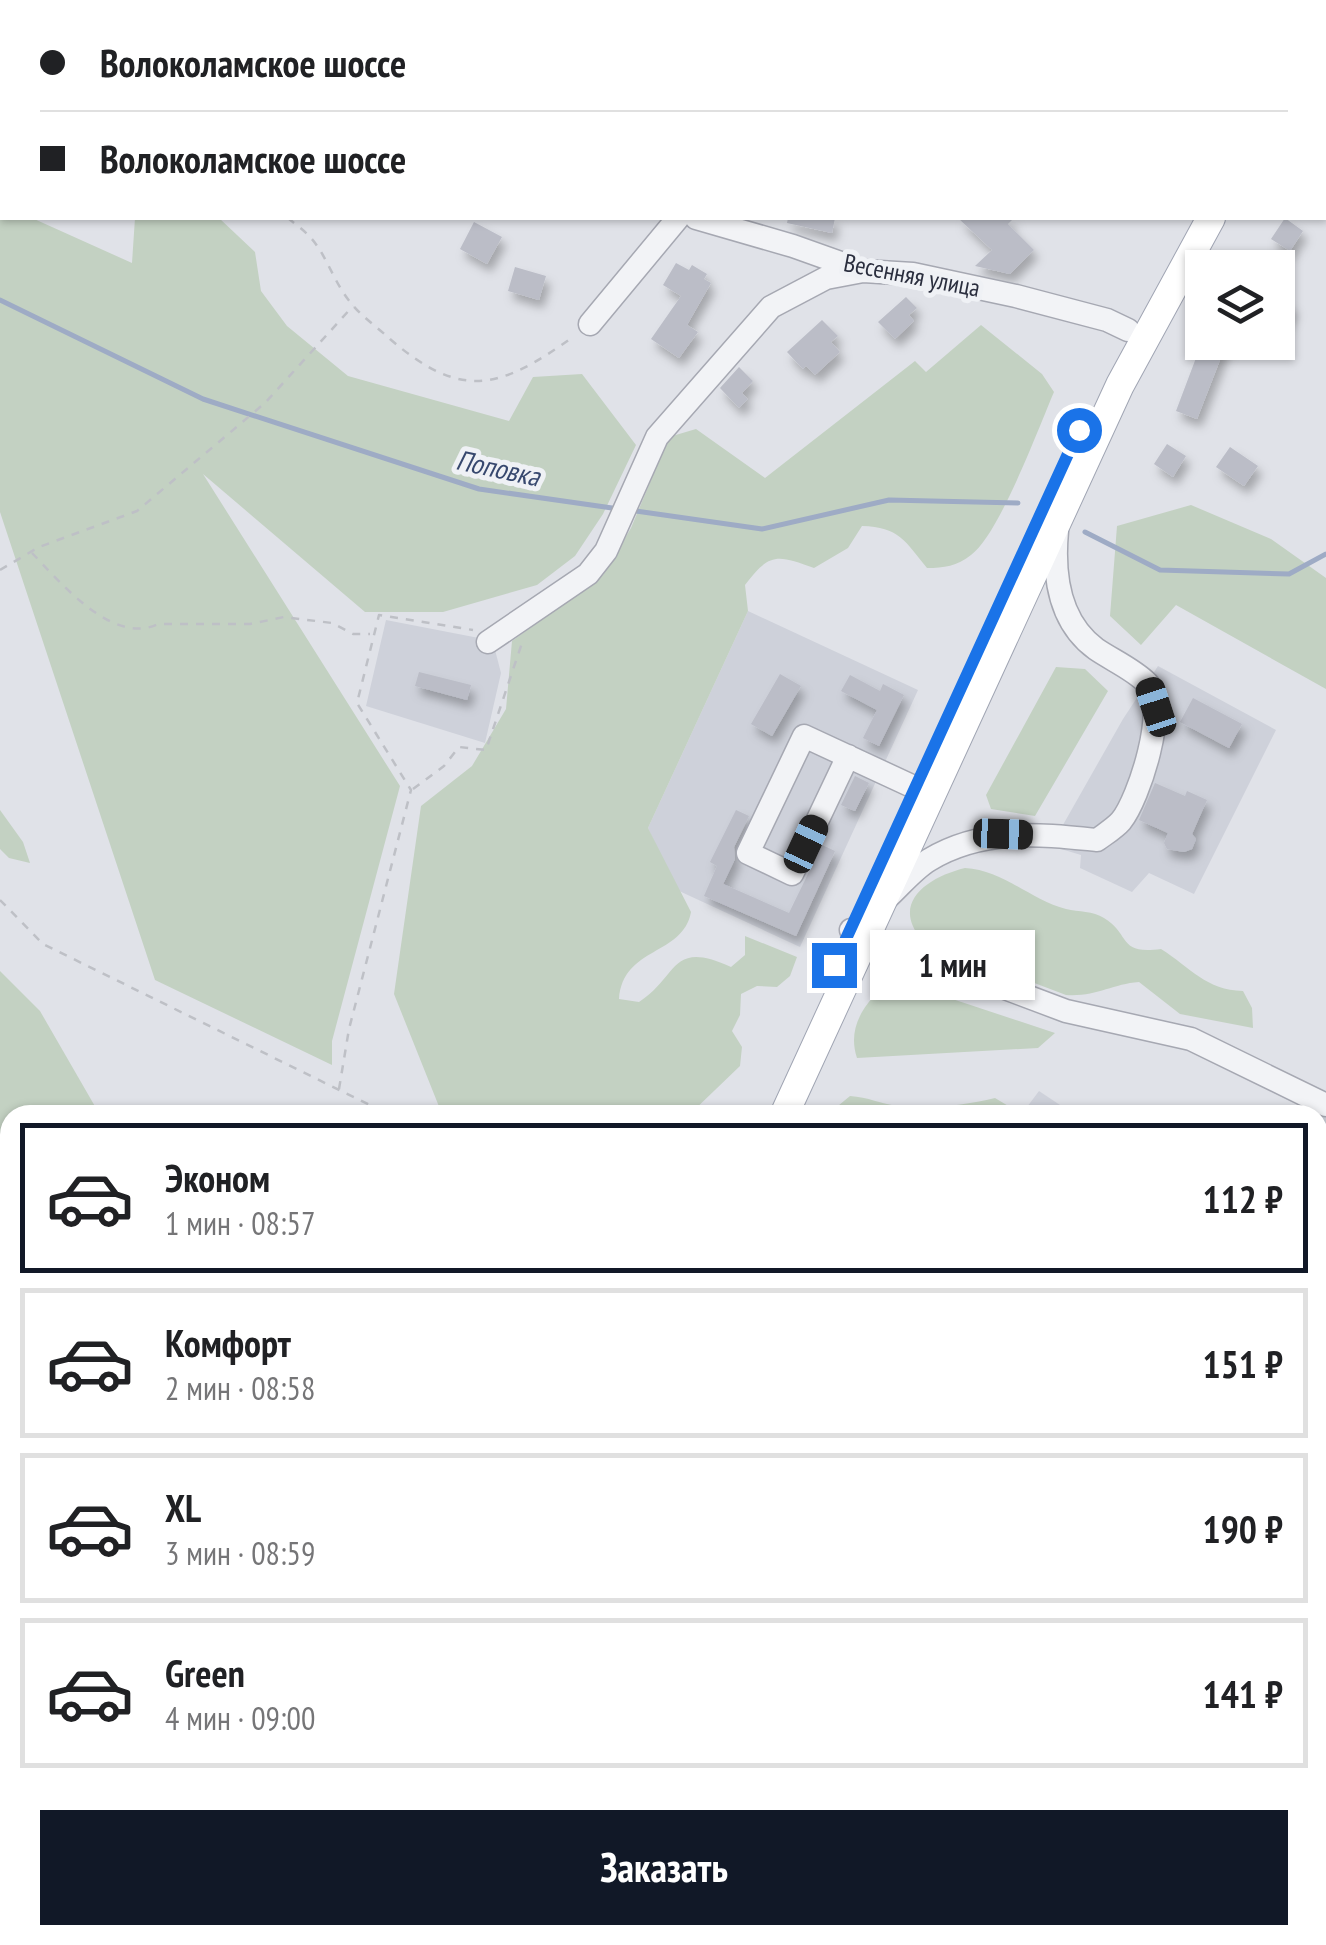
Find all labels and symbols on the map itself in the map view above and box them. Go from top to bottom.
street label: Весенняя улица [841,246,983,304]
route start [1057,408,1102,453]
water label: Поповка [453,441,545,495]
car [1132,674,1180,740]
car [780,810,832,878]
car [972,818,1034,850]
callout: 1 мин [869,930,1034,1000]
route end [812,943,857,988]

